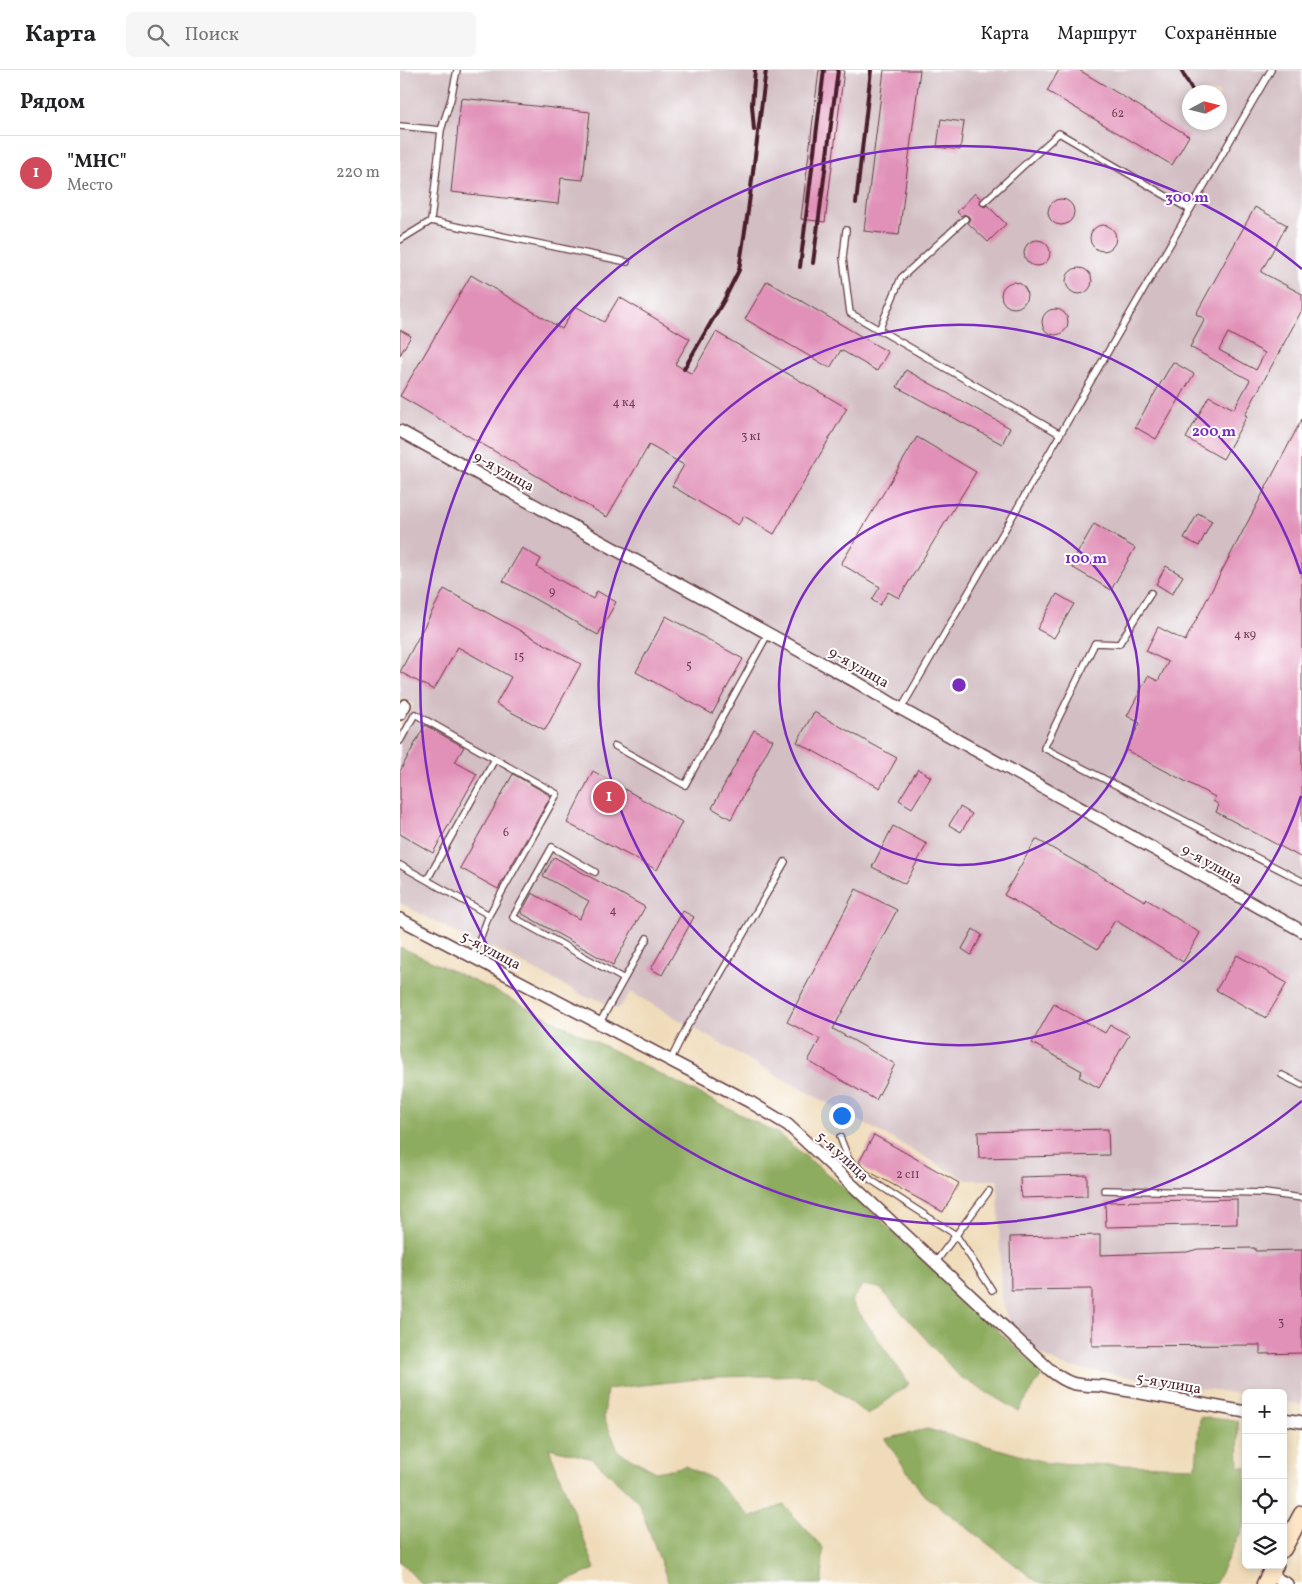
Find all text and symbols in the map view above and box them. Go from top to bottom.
search box [126,12,476,57]
text: Карта [25,18,96,52]
icon: search [144,21,172,49]
text: Поиск [184,22,239,48]
text: Карта [980,22,1029,47]
text: Маршрут [1057,22,1137,47]
text: Сохранённые [1165,22,1277,47]
north arrow [1182,85,1227,130]
text: Рядом [20,88,85,117]
house number: 62 [1112,106,1124,122]
text: "МНС" [67,149,127,175]
text: 1 [33,162,39,184]
text: 220 m [336,162,380,184]
text: Место [67,175,113,197]
text: 300 m [1165,188,1209,209]
house number: 4 к4 [612,395,636,411]
text: 200 m [1192,422,1236,443]
house number: 3 к1 [741,429,761,445]
street label: 9-я улица [469,447,538,498]
text: 100 m [1065,549,1108,570]
house number: 9 [549,584,555,600]
house number: 4 к9 [1234,627,1256,643]
street label: 9-я улица [824,643,892,694]
house number: 15 [514,649,524,665]
house number: 5 [686,658,692,674]
centre of rings [950,676,968,694]
pin: 1 [593,778,625,816]
house number: 6 [503,825,509,841]
street label: 9-я улица [1177,840,1246,891]
house number: 4 [609,903,617,919]
street label: 5-я улица [456,927,524,976]
your location [829,1103,855,1129]
street label: 5-я улица [811,1127,873,1187]
house number: 2 с11 [896,1167,920,1183]
house number: 3 [1278,1315,1284,1331]
street label: 5-я улица [1135,1368,1203,1401]
map controls [1242,1389,1287,1569]
button: + [1242,1389,1287,1434]
button: − [1242,1434,1287,1479]
button: locate [1242,1479,1287,1524]
button: layers [1242,1524,1287,1569]

